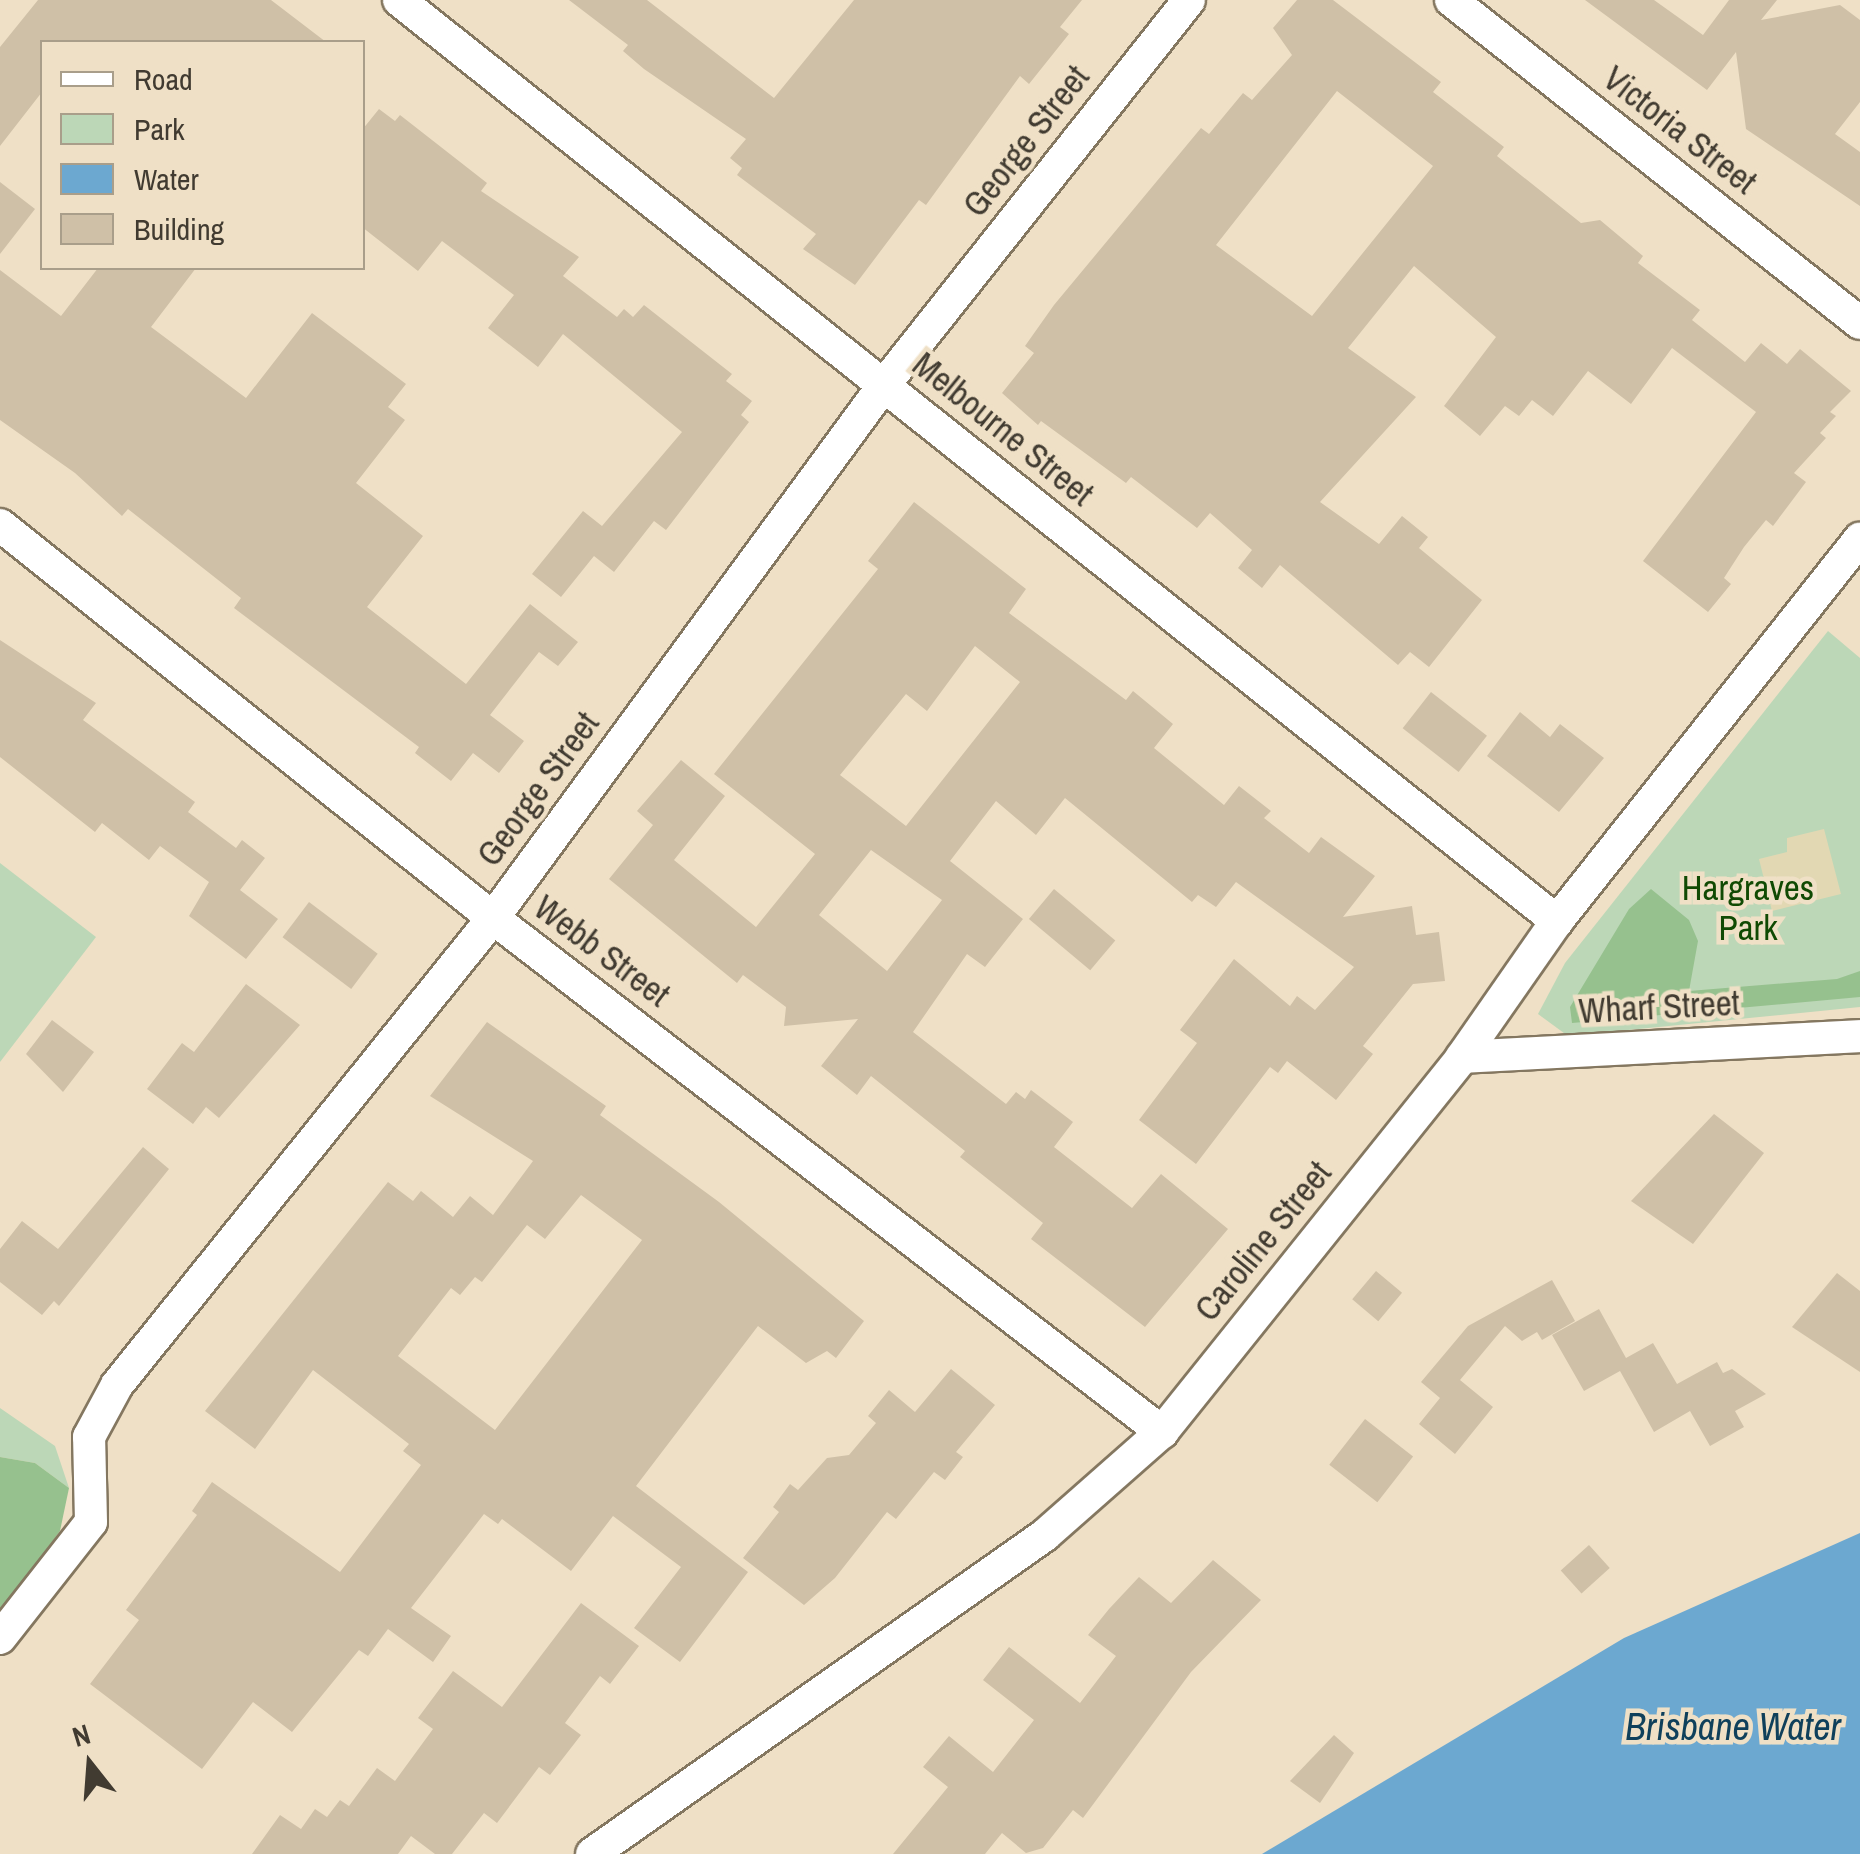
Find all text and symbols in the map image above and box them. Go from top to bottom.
legend [40,40,365,270]
street label: George Street [954,57,1098,225]
street label: Victoria Street [1595,57,1765,203]
text: Road [134,59,193,99]
text: Park [134,109,185,149]
text: Water [134,159,199,199]
text: Building [134,209,224,249]
street label: Melbourne Street [904,343,1102,515]
street label: George Street [468,704,608,874]
park label: Hargraves Park [1682,867,1814,949]
street label: Webb Street [526,886,678,1016]
street label: Wharf Street [1577,982,1741,1032]
street label: Caroline Street [1186,1153,1340,1329]
water label: Brisbane Water [1625,1704,1841,1750]
north arrow [40,1714,140,1814]
text: N [68,1715,95,1756]

